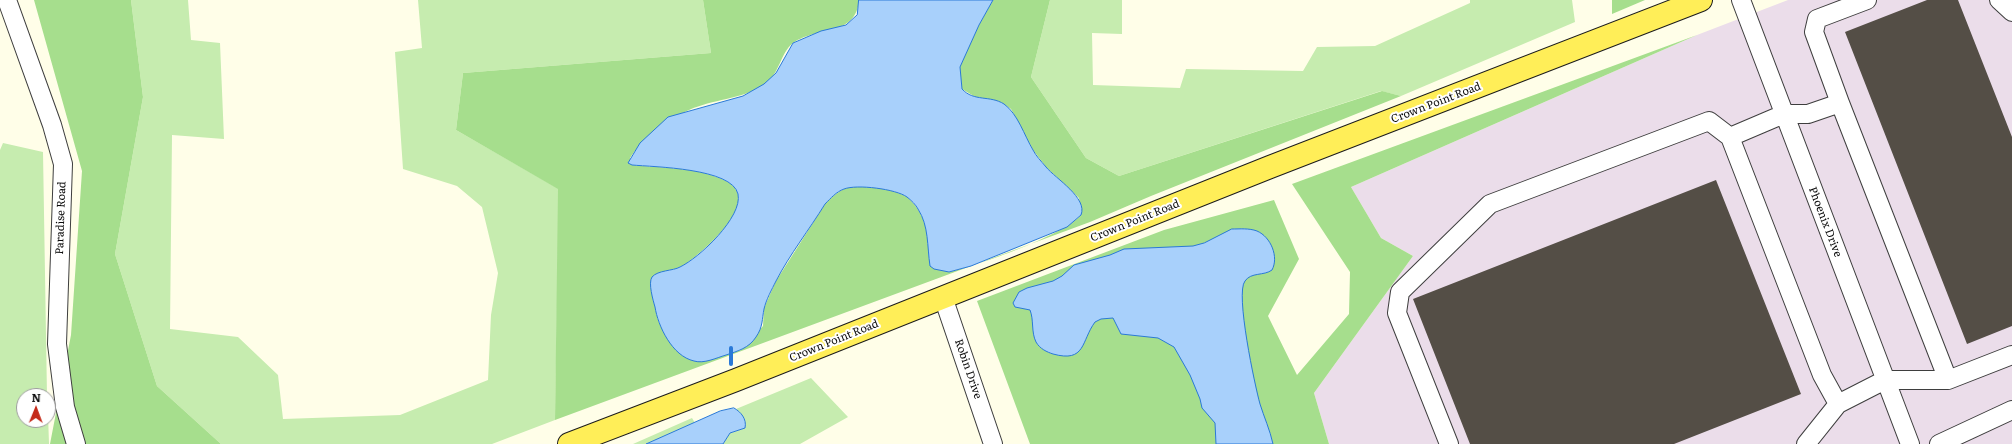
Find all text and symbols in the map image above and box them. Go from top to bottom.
street label: Crown Point Road [1389,80,1483,126]
street label: Paradise Road [53,181,69,255]
street label: Phoenix Drive [1806,185,1844,259]
street label: Crown Point Road [1088,197,1182,245]
street label: Crown Point Road [787,317,881,365]
street label: Robin Drive [952,337,984,401]
north arrow [16,388,56,428]
text: N [31,389,41,405]

